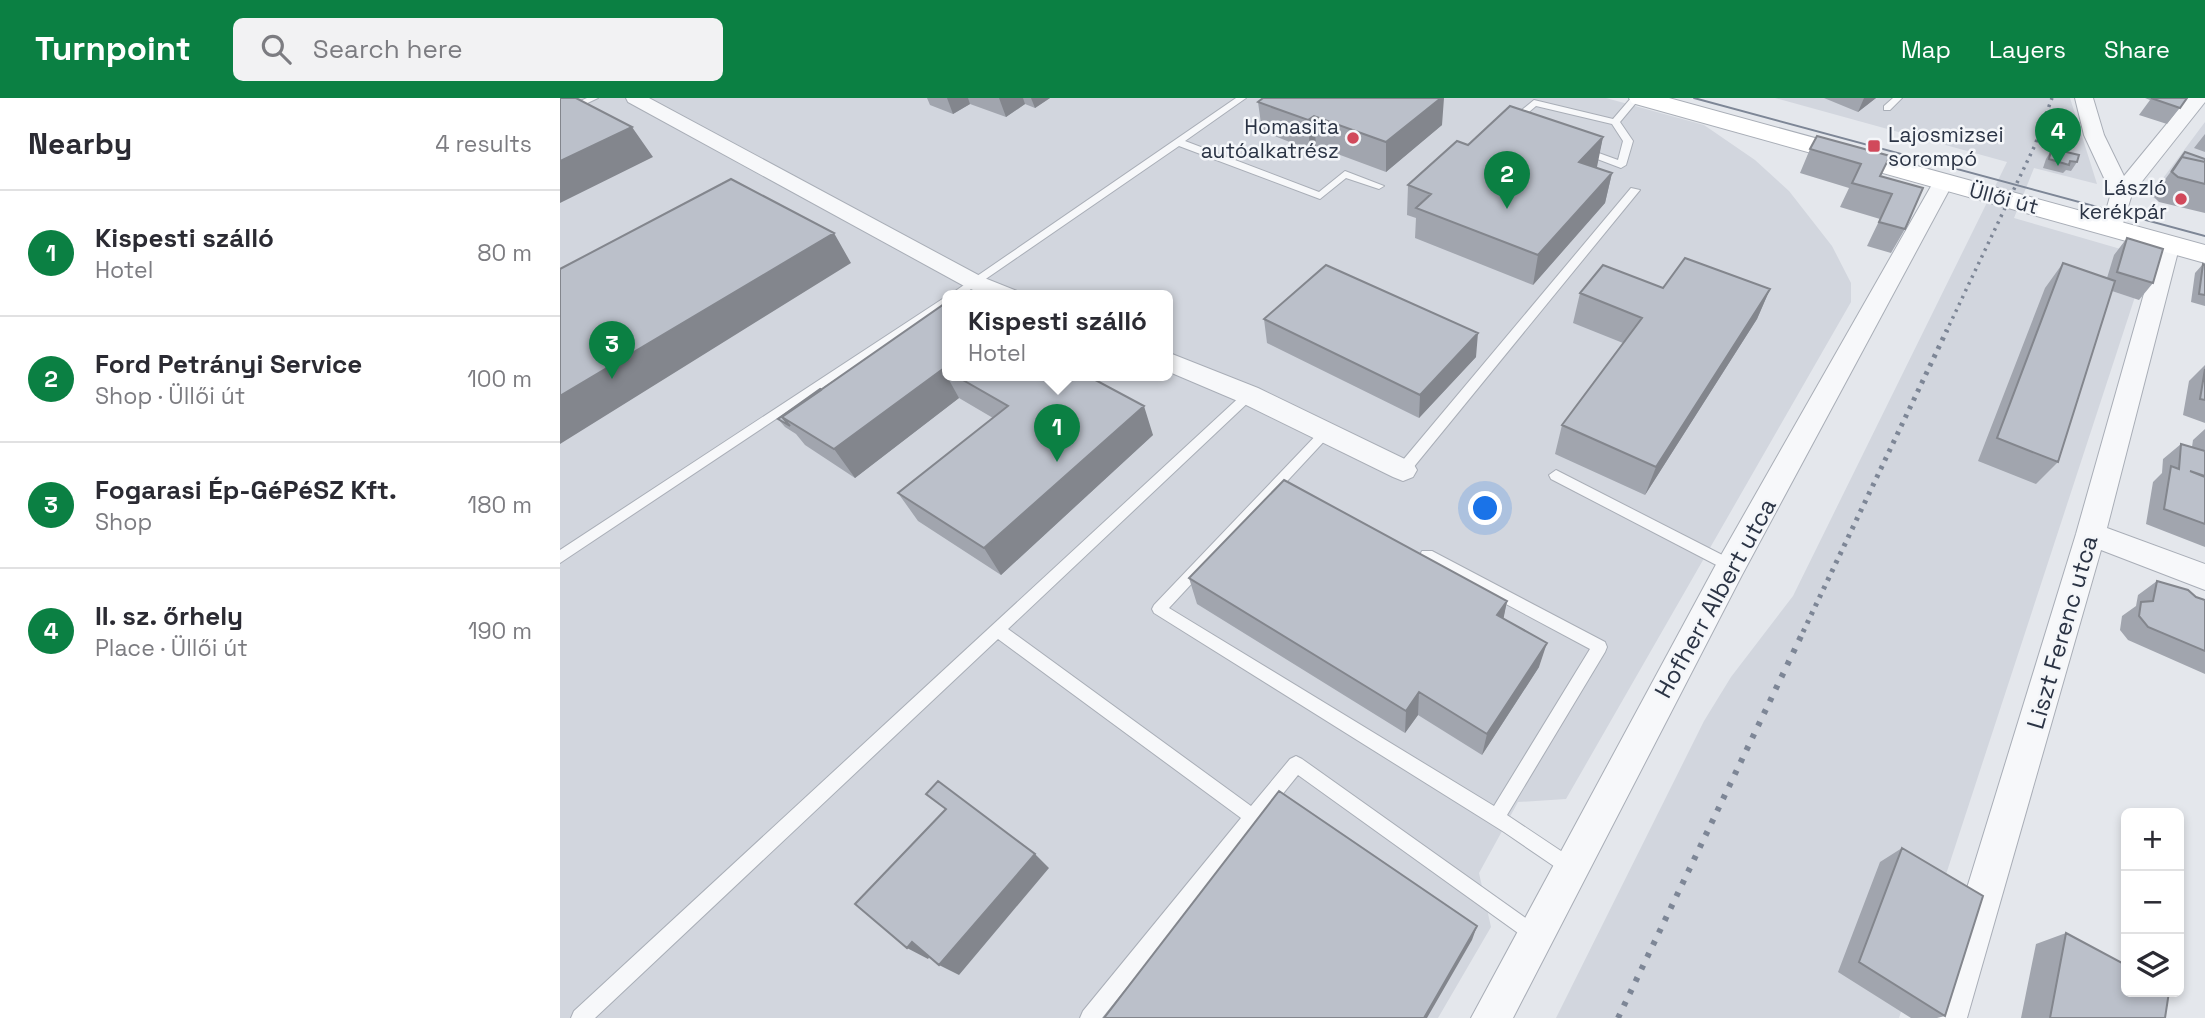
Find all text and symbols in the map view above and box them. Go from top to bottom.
search box [233,18,723,81]
text: Turnpoint [35,28,191,70]
icon: search [257,30,295,68]
text: Search here [313,32,463,66]
text: Map [1901,34,1951,65]
text: Layers [1989,34,2066,65]
text: Share [2104,34,2170,65]
pin: 4 [2035,108,2081,166]
place label: Homasita autóalkatrész [1201,113,1339,164]
place label: Lajosmizsei sorompó [1888,121,2004,172]
text: Nearby [28,124,132,163]
text: 4 results [435,129,532,159]
marker: Homasita autóalkatrész [1345,130,1361,146]
marker: Lajosmizsei sorompó [1866,138,1882,154]
pin: 2 [1484,151,1530,209]
place label: László kerékpár [2079,174,2167,225]
street label: Üllői út [1967,176,2041,220]
marker: László kerékpár [2173,191,2189,207]
text: Kispesti szálló [95,221,274,255]
text: 1 [46,238,56,268]
text: 80 m [477,238,532,268]
text: Hotel [95,255,153,285]
popup [942,290,1173,381]
text: Kispesti szálló [968,304,1147,338]
pin: 3 [589,321,635,379]
text: Hotel [968,338,1026,368]
text: Ford Petrányi Service [95,347,362,381]
text: 2 [44,364,58,394]
text: 100 m [467,364,532,394]
text: Shop · Üllői út [95,381,245,411]
pin: 1 [1034,404,1080,462]
text: Fogarasi Ép-GéPéSZ Kft. [95,473,397,507]
text: 3 [44,490,58,520]
text: 180 m [468,490,532,520]
your location [1468,491,1502,525]
street label: Hofherr Albert utca [1647,492,1783,703]
text: Shop [95,507,152,537]
street label: Liszt Ferenc utca [2020,531,2104,732]
text: II. sz. őrhely [95,599,243,633]
text: 4 [44,616,58,646]
text: 190 m [468,616,532,646]
text: Place · Üllői út [95,633,248,663]
map controls [2121,808,2184,997]
button: + [2121,808,2184,871]
button: − [2121,871,2184,934]
button: layers [2121,934,2184,997]

